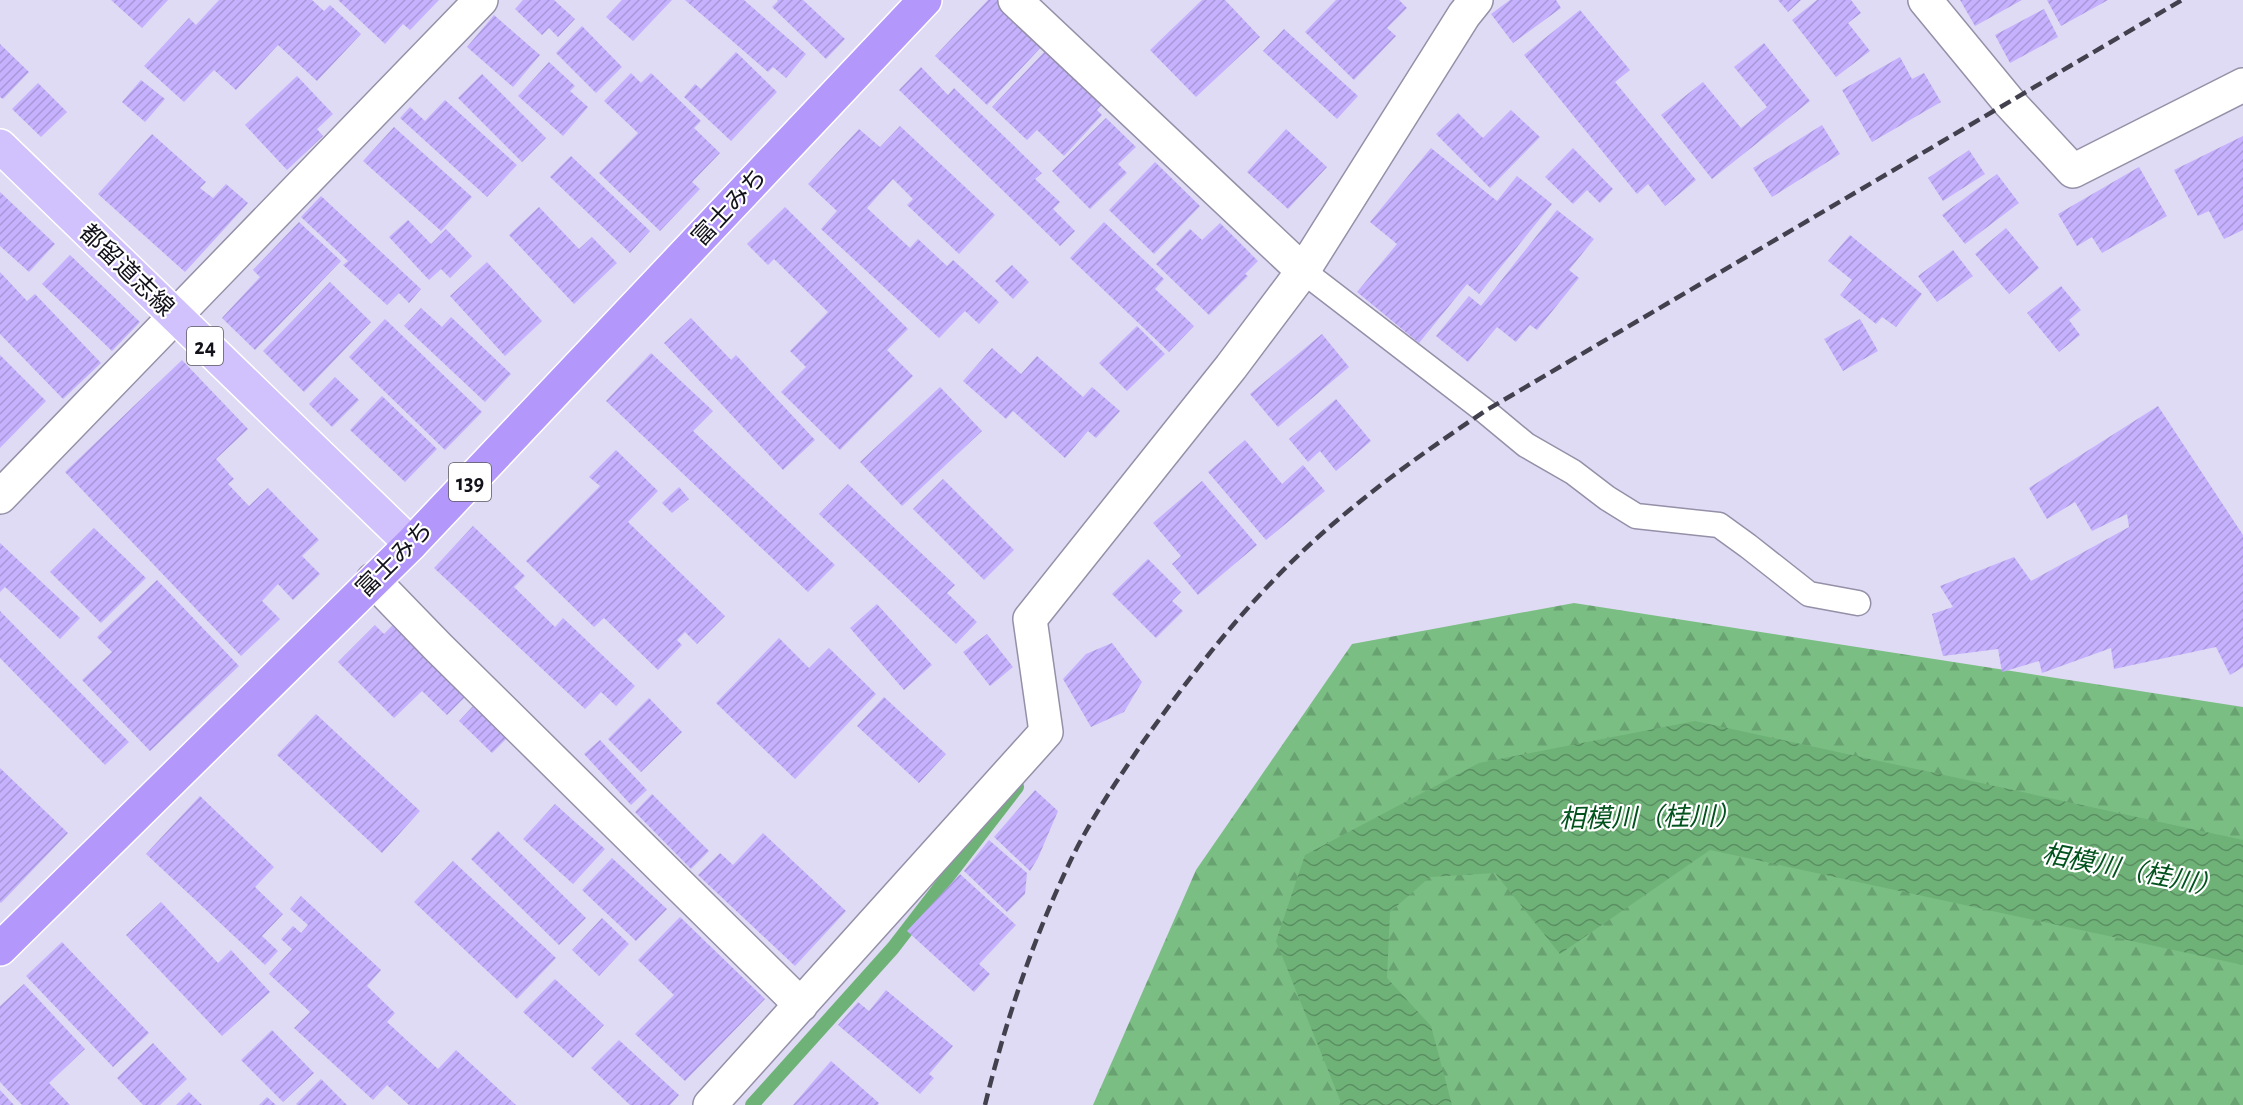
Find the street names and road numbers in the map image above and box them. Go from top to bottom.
street label: 富士みち [687,163,771,251]
street label: 都留道志線 [75,219,179,321]
road number: 24 [187,327,223,365]
road number: 139 [449,463,491,501]
street label: 富士みち [351,516,437,602]

